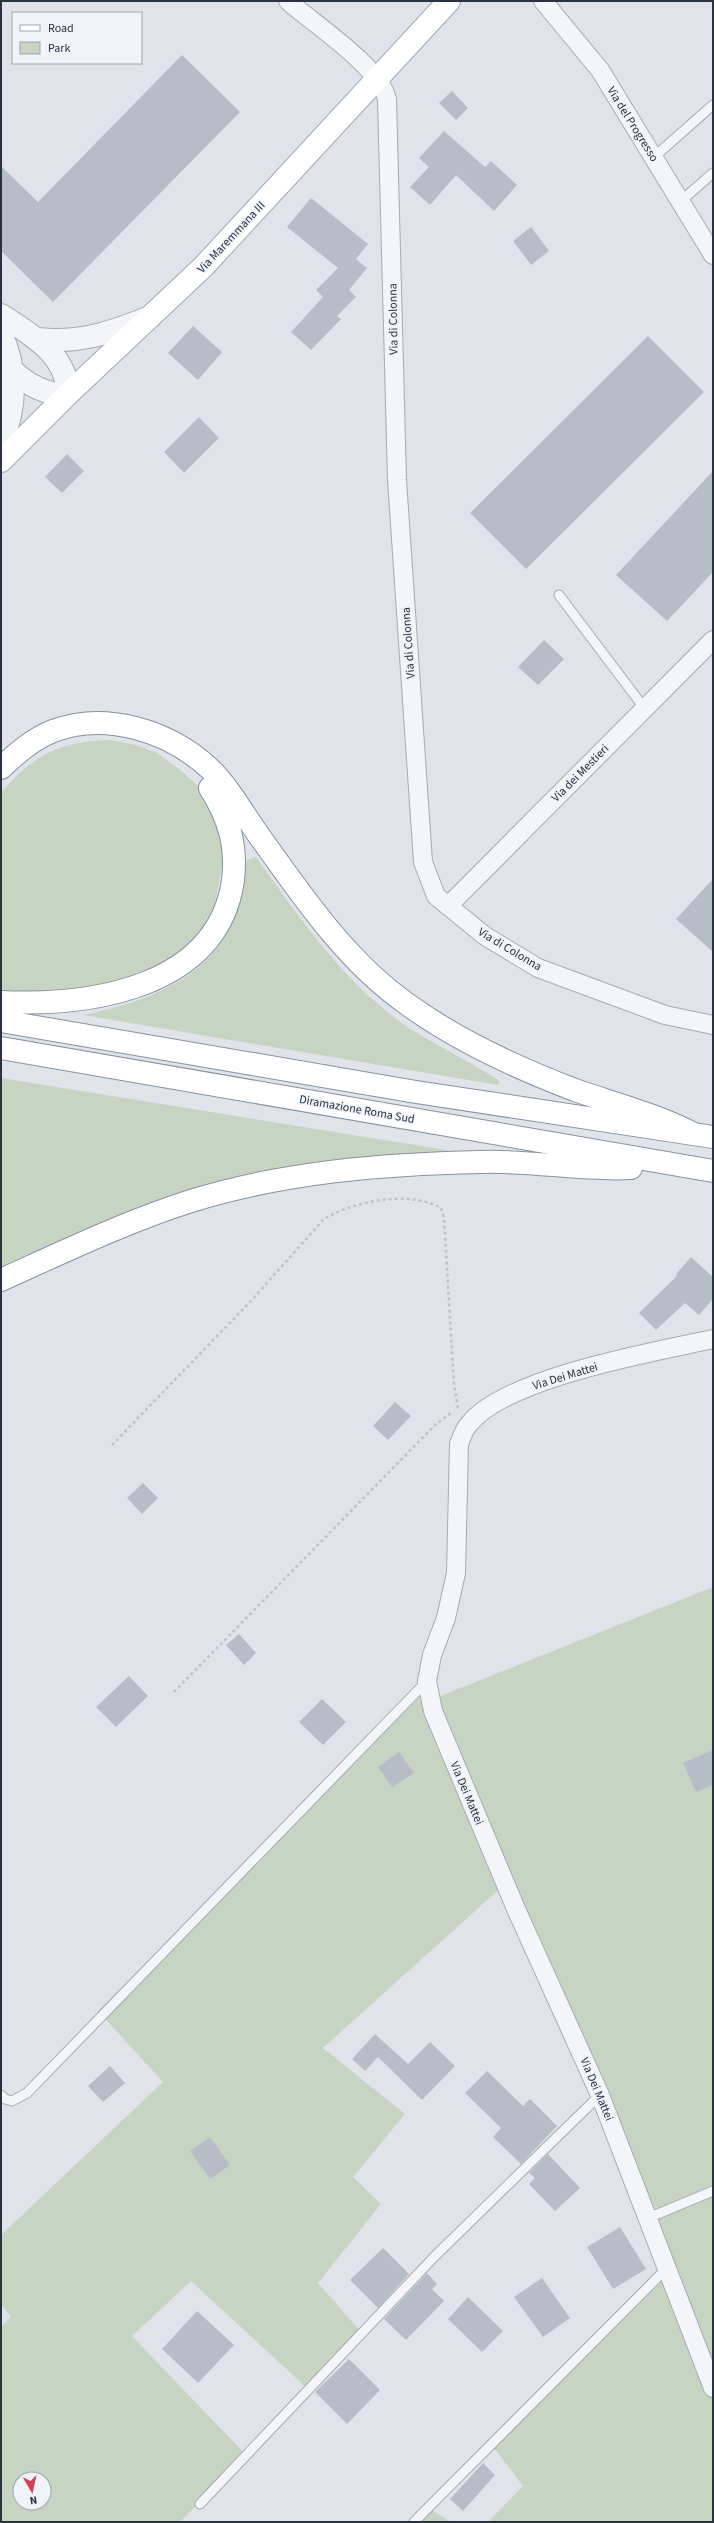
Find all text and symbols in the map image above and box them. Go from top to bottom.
legend [12,12,142,64]
text: Road [48,20,74,37]
text: Park [48,40,70,57]
street label: Via del Progresso [603,83,662,165]
street label: Via Maremmana III [194,198,269,277]
street label: Via di Colonna [384,283,403,355]
street label: Via di Colonna [398,607,419,679]
street label: Via dei Mestieri [548,741,613,806]
street label: Via di Colonna [475,924,545,975]
street label: Diramazione Roma Sud [298,1091,416,1128]
street label: Via Dei Mattei [530,1358,600,1394]
street label: Via Dei Mattei [446,1759,488,1828]
street label: Via Dei Mattei [576,2055,618,2124]
north arrow [12,2471,52,2511]
text: N [29,2492,38,2508]

